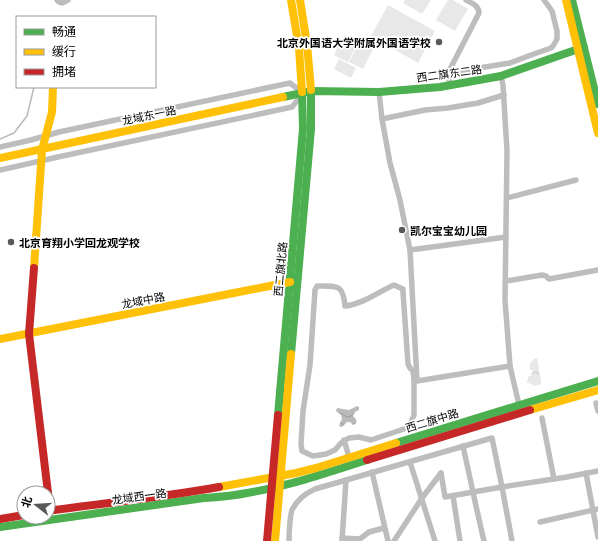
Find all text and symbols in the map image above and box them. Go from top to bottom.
legend [16,16,156,88]
text: 畅通 [52,23,76,40]
place label: 北京外国语大学附属外国语学校 [277,35,431,50]
marker: 北京外国语大学附属外国语学校 [434,37,444,47]
text: 缓行 [52,43,76,60]
street label: 西二旗东二路 [415,61,483,85]
text: 拥堵 [52,63,76,80]
street label: 龙域东一路 [121,102,177,128]
place label: 凯尔宝宝幼儿园 [410,223,487,238]
marker: 凯尔宝宝幼儿园 [397,225,407,235]
place label: 北京育翔小学回龙观学校 [19,235,140,250]
marker: 北京育翔小学回龙观学校 [6,237,16,247]
street label: 西二旗北路 [270,241,290,297]
street label: 龙域中路 [120,288,166,312]
street label: 西二旗中路 [404,405,460,435]
north arrow [16,485,56,525]
street label: 龙域西一路 [111,485,167,507]
text: 北 [17,494,35,509]

